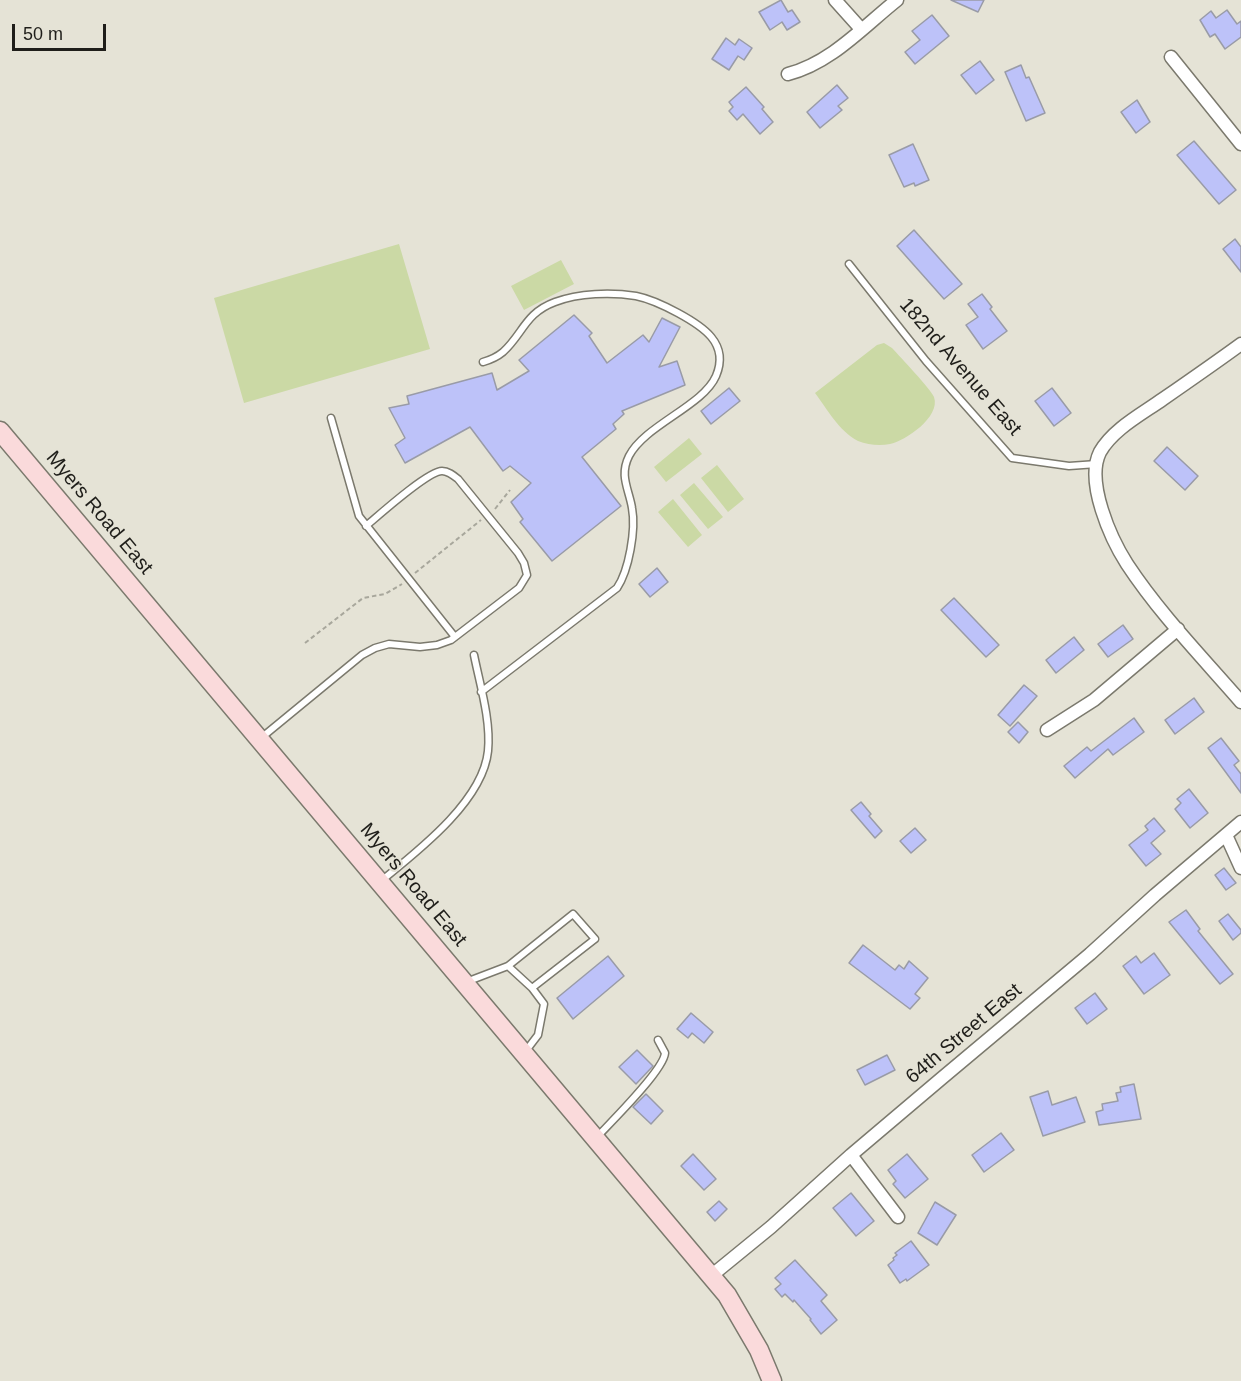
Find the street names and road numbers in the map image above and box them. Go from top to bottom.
street label: 182nd Avenue East [894,293,1026,441]
street label: Myers Road East [41,447,157,579]
street label: Myers Road East [355,819,471,951]
street label: 64th Street East [901,979,1027,1089]

